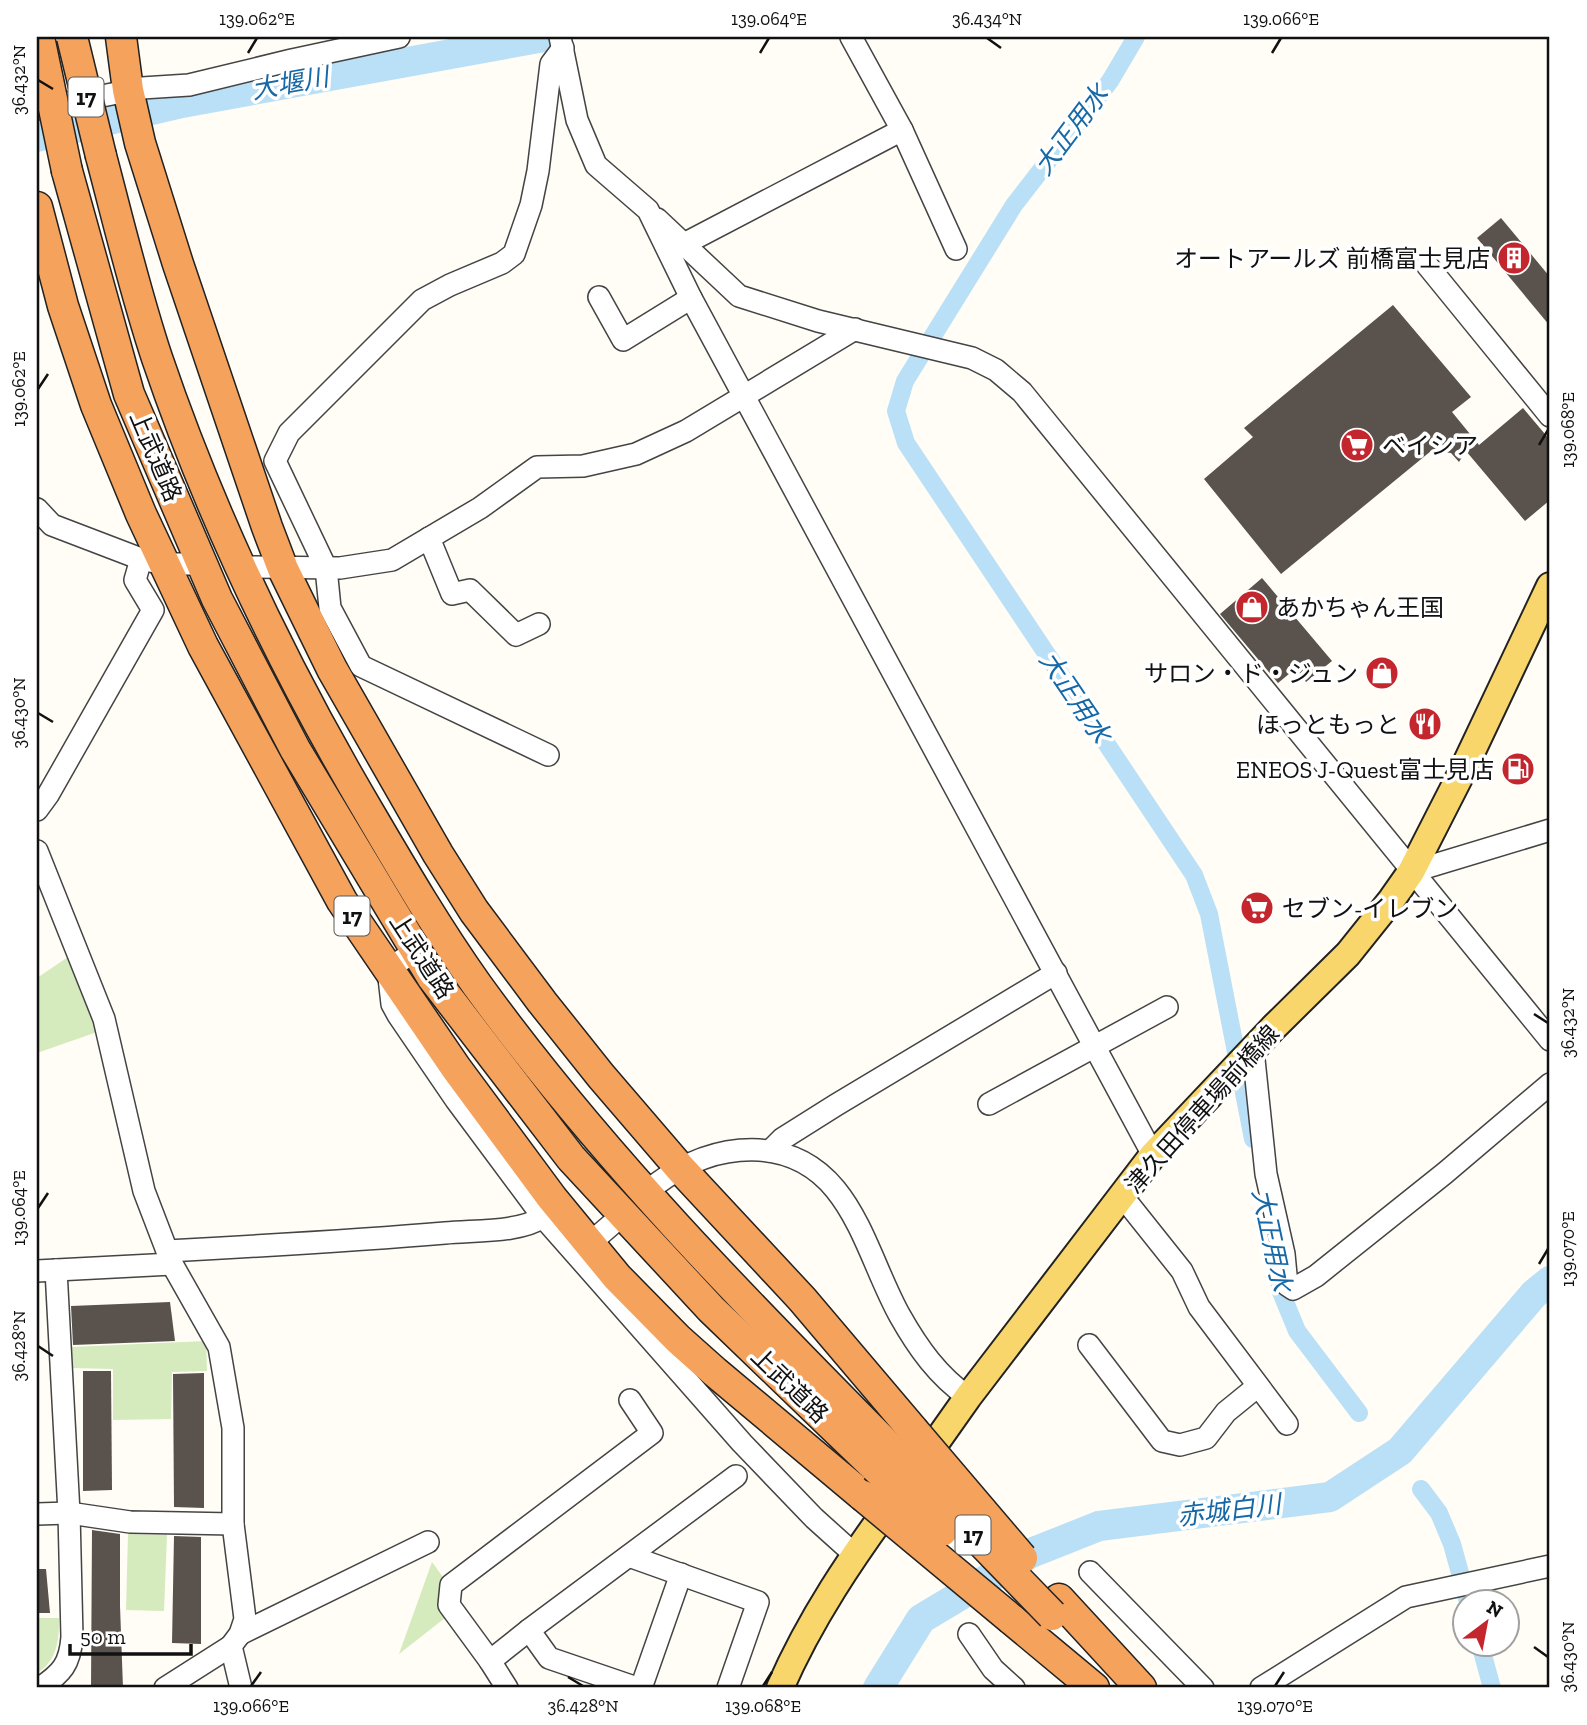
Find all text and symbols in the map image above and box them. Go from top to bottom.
text: 139.062°E [219,8,295,30]
text: 139.064°E [731,8,807,30]
text: 36.434°N [952,8,1022,30]
text: 139.066°E [1243,8,1319,30]
text: 36.432°N [8,45,30,115]
water label: 大堰川 [249,60,334,106]
water label: 大正用水 [1027,76,1117,181]
road number: 17 [68,78,104,116]
building icon: オートアールズ 前橋富士見店 [1495,239,1533,277]
place label: オートアールズ 前橋富士見店 [1174,244,1490,273]
text: 139.062°E [8,351,30,427]
text: 139.068°E [1557,392,1579,468]
street label: 上武道路 [124,406,188,506]
supermarket icon: ベイシア [1338,426,1376,464]
place label: ベイシア [1382,431,1478,460]
shop icon: あかちゃん王国 [1233,588,1271,626]
place label: あかちゃん王国 [1276,593,1444,622]
water label: 大正用水 [1033,645,1119,752]
shop icon: サロン・ド・ジュン [1363,654,1401,692]
place label: サロン・ド・ジュン [1144,659,1358,688]
text: 36.430°N [8,677,30,749]
restaurant icon: ほっともっと [1406,705,1444,743]
place label: ほっともっと [1256,710,1400,739]
fuel station icon: ENEOS J-Quest富士見店 [1499,750,1537,788]
place label: ENEOS J-Quest富士見店 [1236,755,1494,784]
supermarket icon: セブン-イレブン [1238,889,1276,927]
place label: セブン-イレブン [1282,894,1458,923]
road number: 17 [334,897,370,936]
street label: 上武道路 [384,908,460,1004]
text: 36.432°N [1557,988,1579,1058]
street label: 津久田停車場前橋線 [1119,1019,1285,1199]
text: 139.064°E [8,1170,30,1246]
water label: 大正用水 [1246,1186,1299,1297]
text: 139.070°E [1557,1211,1579,1287]
text: 36.428°N [8,1311,30,1381]
street label: 上武道路 [745,1341,835,1429]
water label: 赤城白川 [1175,1487,1286,1532]
road number: 17 [956,1516,990,1554]
north arrow [1450,1588,1520,1658]
text: N [1483,1595,1507,1623]
scale bar [70,1613,191,1657]
text: 36.430°N [1557,1621,1579,1693]
text: 50 m [80,1624,126,1649]
text: 139.066°E [213,1695,289,1717]
text: 36.428°N [548,1695,618,1717]
text: 139.068°E [725,1695,801,1717]
text: 139.070°E [1237,1695,1313,1717]

